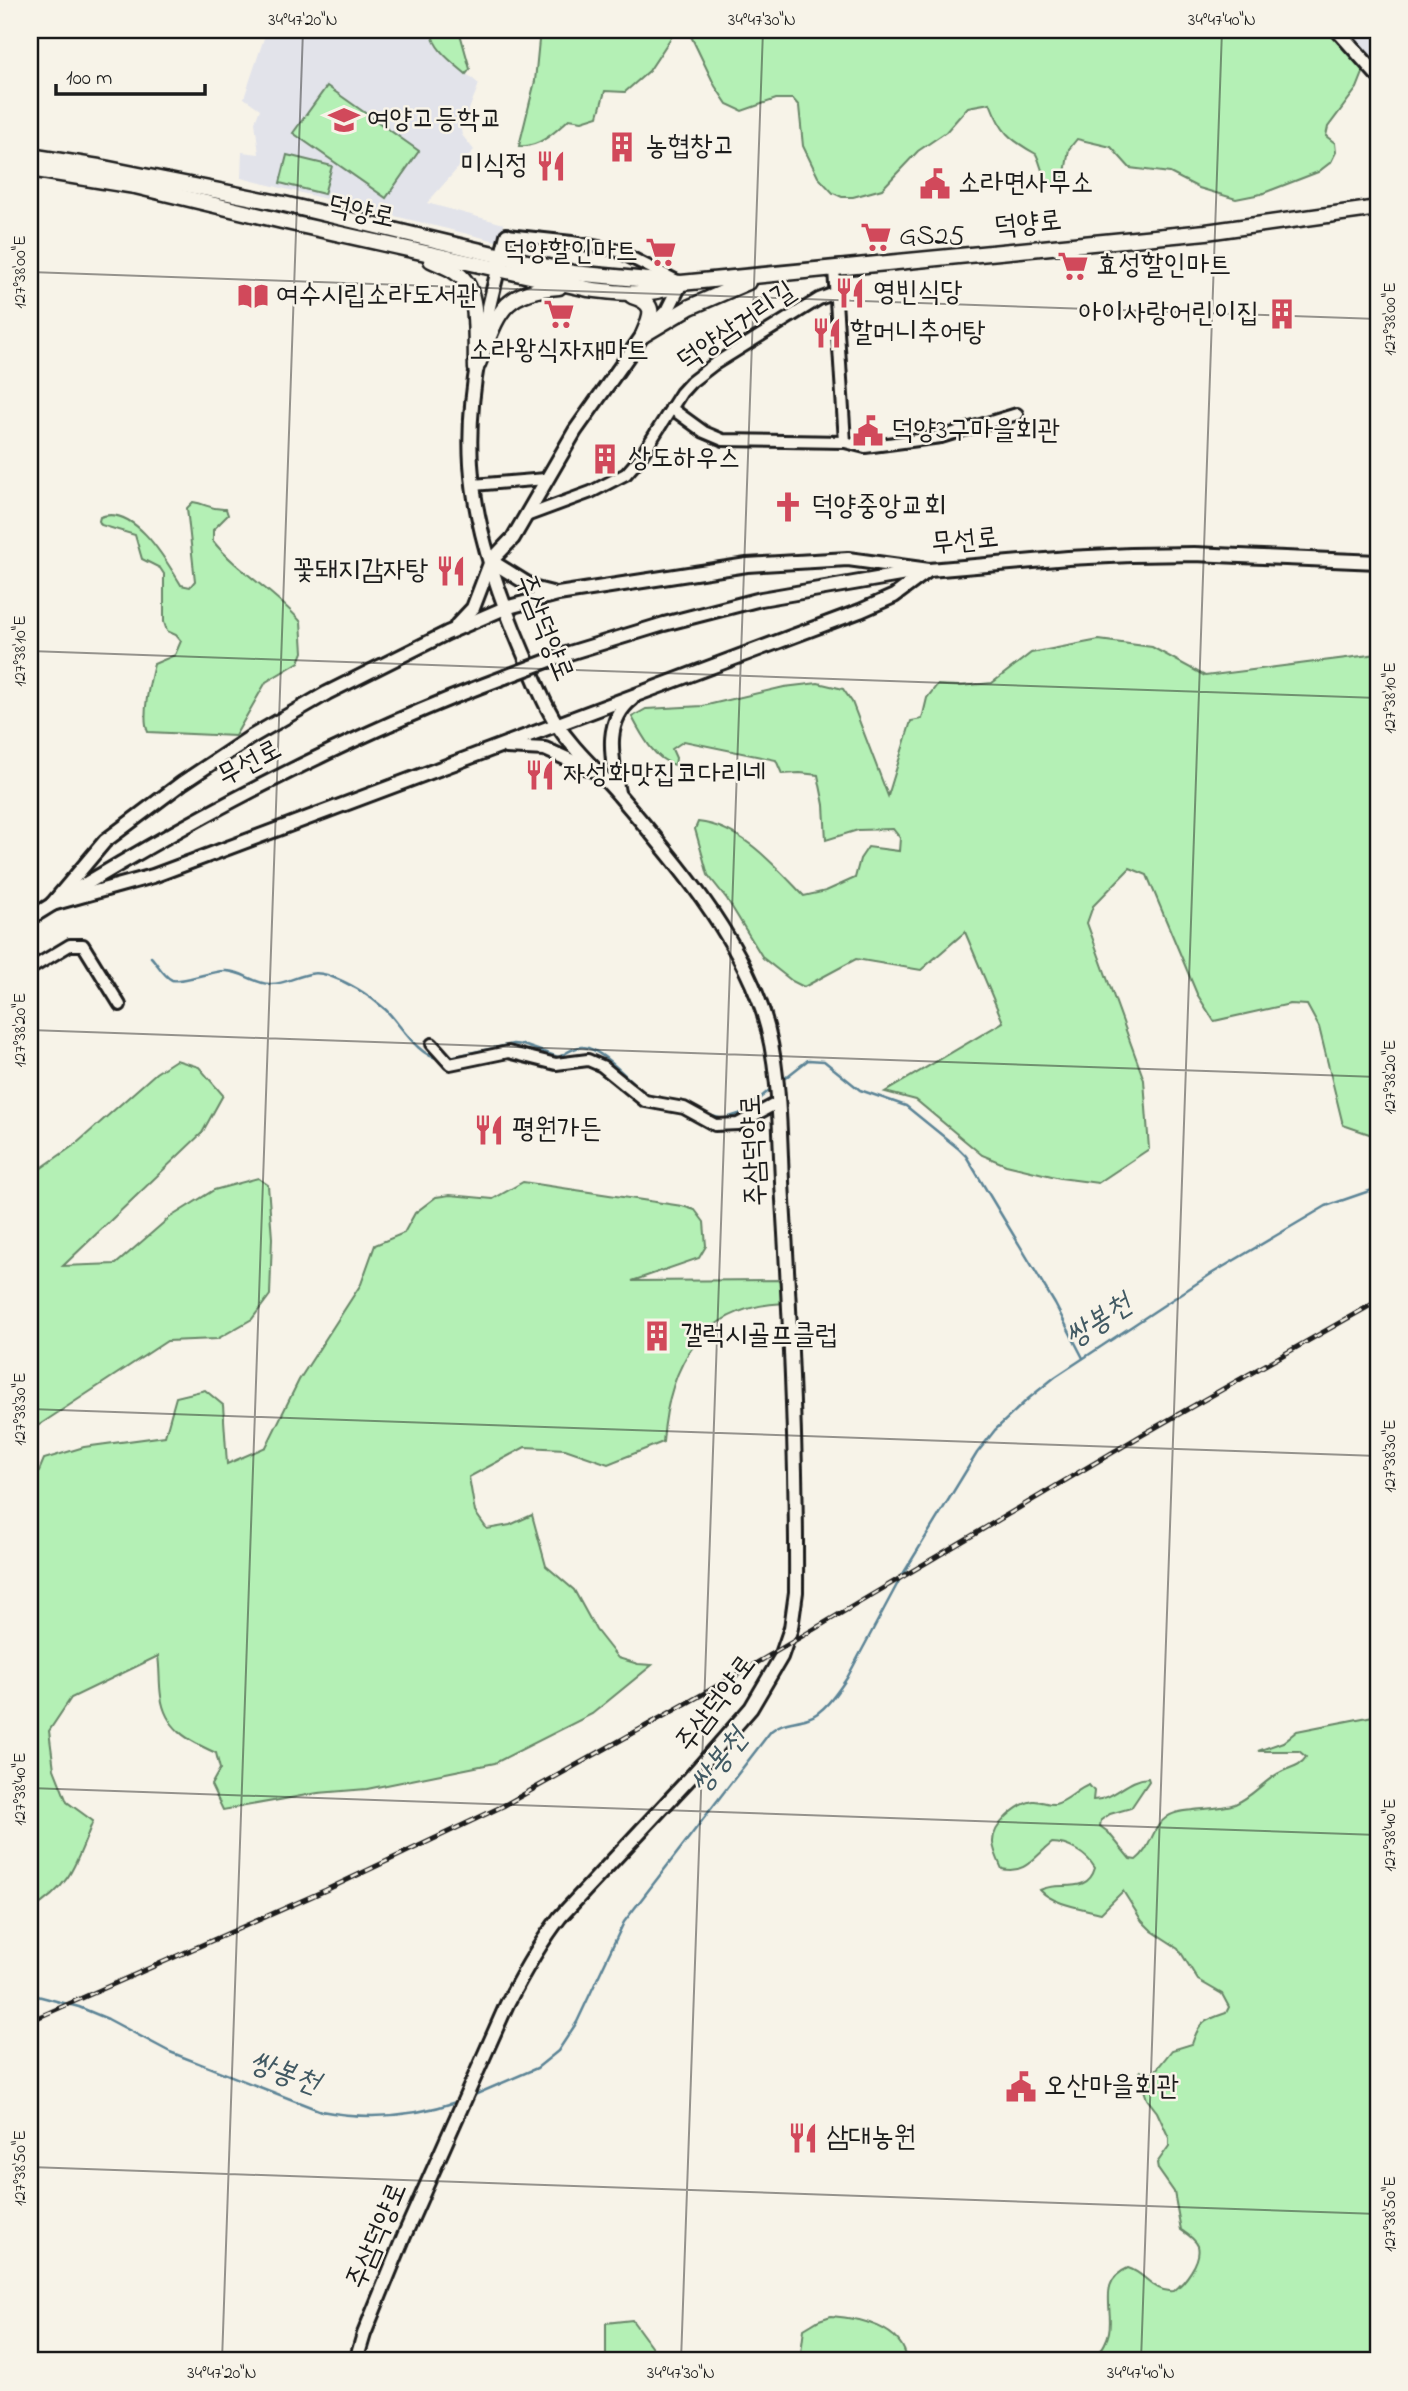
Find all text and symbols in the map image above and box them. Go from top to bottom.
text: 34°47'20"N [268,8,338,34]
text: 34°47'30"N [728,8,796,34]
text: 34°47'40"N [1188,8,1256,34]
scale bar [56,52,205,96]
text: 100 m [66,64,112,94]
place label: 여양고등학교 [367,100,502,141]
school or university icon: 여양고등학교 [327,103,361,137]
place label: 농협창고 [645,127,735,168]
building icon: 농협창고 [605,130,639,164]
place label: 미식정 [460,146,528,187]
restaurant icon: 미식정 [534,149,568,183]
place label: 소라면사무소 [958,164,1093,205]
public building icon: 소라면사무소 [918,167,952,201]
street label: 덕양로 [324,186,398,240]
street label: 덕양로 [992,201,1064,249]
place label: GS25 [899,217,964,258]
supermarket icon: GS25 [859,220,893,254]
place label: 덕양할인마트 [503,232,638,273]
text: 127°38'00"E [8,235,34,309]
supermarket icon: 덕양할인마트 [644,235,678,269]
place label: 효성할인마트 [1096,246,1231,287]
supermarket icon: 효성할인마트 [1056,249,1090,283]
street label: 덕양삼거리길 [669,272,805,382]
place label: 영빈식당 [873,273,963,314]
place label: 여수시립소라도서관 [276,276,479,317]
restaurant icon: 영빈식당 [833,276,867,310]
library icon: 여수시립소라도서관 [236,279,270,313]
text: 127°38'00"E [1378,282,1404,356]
place label: 아이사랑어린이집 [1079,294,1259,335]
supermarket icon: 소라왕식자재마트 [542,297,576,331]
building icon: 아이사랑어린이집 [1265,297,1299,331]
place label: 할머니추어탕 [850,313,986,354]
restaurant icon: 할머니추어탕 [810,316,844,350]
place label: 소라왕식자재마트 [469,331,649,372]
place label: 덕양3구마을회관 [891,411,1060,452]
public building icon: 덕양3구마을회관 [851,414,885,448]
place label: 상도하우스 [628,439,741,480]
building icon: 상도하우스 [588,442,622,476]
place label: 덕양중앙교회 [811,487,946,528]
church icon: 덕양중앙교회 [771,490,805,524]
street label: 무선로 [929,518,1001,566]
place label: 꽃돼지감자탕 [293,551,428,592]
restaurant icon: 꽃돼지감자탕 [434,554,468,588]
street label: 주삼덕양로 [503,568,583,688]
text: 127°38'10"E [8,615,34,687]
text: 127°38'10"E [1378,662,1404,734]
street label: 무선로 [211,730,289,798]
place label: 자성화맛집코다리네 [563,755,766,796]
restaurant icon: 자성화맛집코다리네 [523,758,557,792]
text: 127°38'20"E [8,992,34,1067]
text: 127°38'20"E [1378,1039,1404,1114]
street label: 주삼덕양로 [732,1093,778,1207]
place label: 평원가든 [512,1110,602,1151]
restaurant icon: 평원가든 [472,1113,506,1147]
water label: 쌍봉천 [1057,1282,1144,1360]
place label: 갤럭시골프클럽 [680,1316,838,1357]
building icon: 갤럭시골프클럽 [640,1319,674,1353]
text: 127°38'30"E [8,1372,34,1446]
text: 127°38'30"E [1378,1419,1404,1493]
street label: 주삼덕양로 [667,1647,767,1761]
water label: 쌍봉천 [680,1718,761,1804]
text: 127°38'40"E [8,1752,34,1826]
text: 127°38'40"E [1378,1798,1404,1872]
water label: 쌍봉천 [242,2041,328,2108]
place label: 오산마을회관 [1044,2067,1179,2108]
public building icon: 오산마을회관 [1004,2070,1038,2104]
place label: 삼대농원 [826,2118,916,2159]
restaurant icon: 삼대농원 [786,2121,820,2155]
text: 127°38'50"E [8,2130,34,2206]
street label: 주삼덕양로 [337,2176,419,2296]
text: 127°38'50"E [1378,2176,1404,2252]
text: 34°47'20"N [187,2361,257,2387]
text: 34°47'30"N [647,2361,715,2387]
text: 34°47'40"N [1107,2361,1175,2387]

